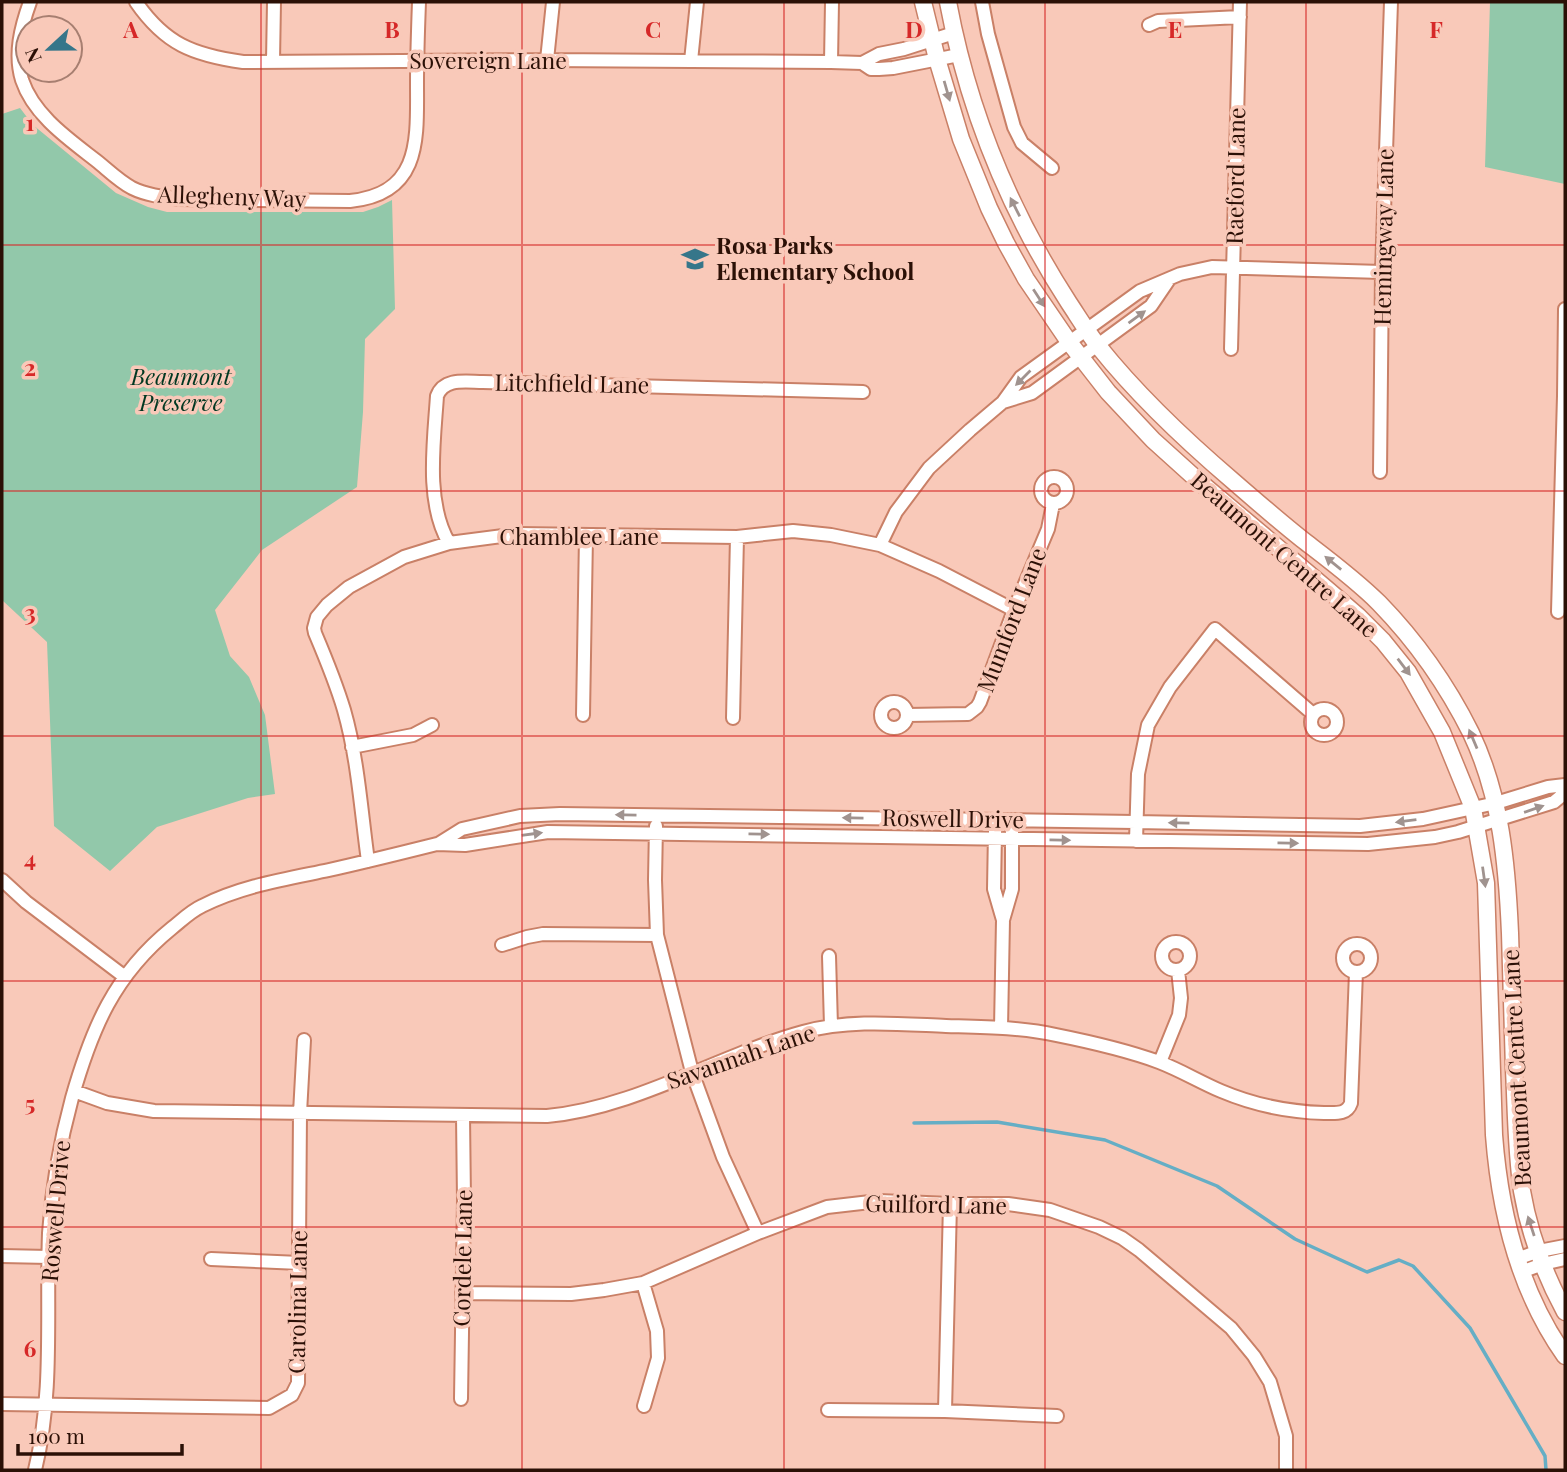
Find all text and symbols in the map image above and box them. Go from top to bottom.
text: A [122,13,139,44]
text: B [384,13,400,44]
text: C [645,13,661,44]
text: D [905,13,923,44]
text: E [1168,13,1182,44]
text: F [1429,13,1443,44]
north arrow [14,14,84,84]
text: N [18,44,47,67]
street label: Sovereign Lane [409,44,567,75]
one-way arrow [942,81,953,103]
text: 1 [26,106,35,137]
street label: Raeford Lane [1218,107,1251,245]
street label: Hemingway Lane [1365,148,1400,326]
street label: Allegheny Way [156,177,307,214]
one-way arrow [1010,197,1021,217]
place label: Rosa Parks Elementary School [716,229,914,286]
school or university icon: Rosa Parks Elementary School [680,244,710,274]
one-way arrow [1032,289,1045,308]
one-way arrow [1128,310,1146,324]
text: 2 [24,351,36,382]
park label: Beaumont Preserve [130,360,232,417]
street label: Litchfield Lane [494,366,650,399]
one-way arrow [1014,370,1031,387]
street label: Beaumont Centre Lane [1185,464,1385,644]
street label: Chamblee Lane [499,520,659,551]
street label: Mumford Lane [969,543,1052,696]
one-way arrow [1324,556,1341,571]
text: 3 [24,596,36,627]
one-way arrow [1397,658,1411,677]
one-way arrow [1467,729,1479,749]
street label: Roswell Drive [882,801,1024,834]
one-way arrow [1523,803,1544,814]
one-way arrow [615,809,637,821]
one-way arrow [842,812,864,824]
one-way arrow [1395,815,1417,826]
one-way arrow [1168,817,1190,828]
one-way arrow [521,828,543,839]
one-way arrow [748,829,770,840]
one-way arrow [1049,834,1071,846]
one-way arrow [1277,838,1299,849]
text: 4 [24,842,36,873]
one-way arrow [1479,867,1490,889]
street label: Beaumont Centre Lane [1494,949,1537,1188]
street label: Savannah Lane [662,1016,819,1095]
text: 5 [25,1087,35,1118]
street label: Roswell Drive [33,1139,76,1283]
street label: Guilford Lane [865,1187,1007,1220]
street label: Cordele Lane [445,1189,478,1327]
one-way arrow [1525,1215,1535,1236]
street label: Carolina Lane [280,1230,313,1374]
text: 6 [24,1332,37,1363]
scale bar [18,1412,182,1456]
text: 100 m [28,1421,85,1449]

